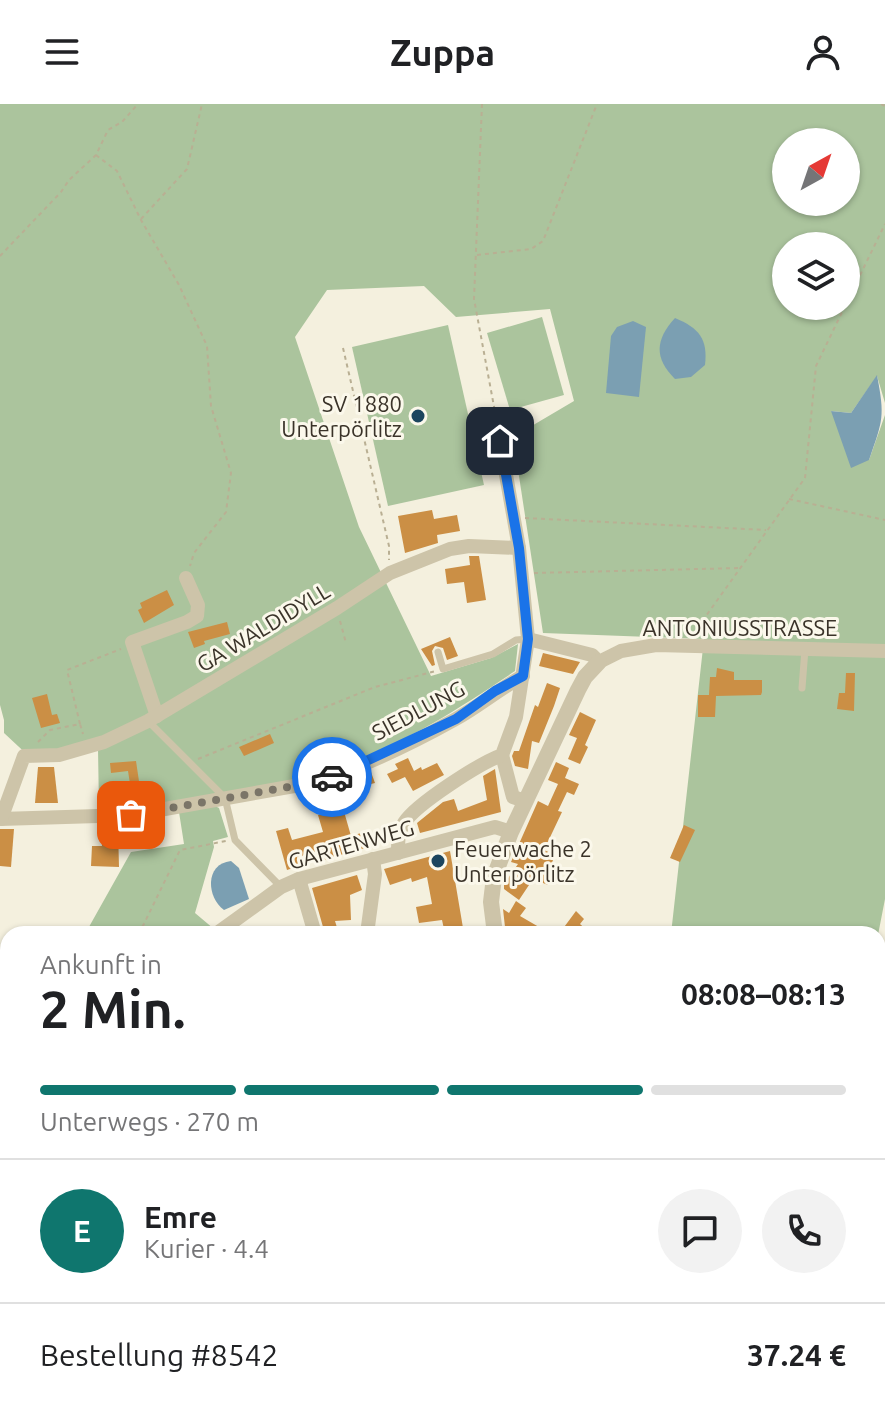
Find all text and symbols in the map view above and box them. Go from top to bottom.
icon: menu [40,30,84,74]
icon: person [801,30,845,74]
text: Zuppa [390,32,495,73]
north arrow [772,128,860,216]
map controls [772,128,860,320]
button: layers [772,232,860,320]
place label: SV 1880 Unterpörlitz [281,391,402,441]
marker: SV 1880 Unterpörlitz [409,407,427,425]
pin [466,407,534,475]
icon: home [478,419,522,463]
street label: GA WALDIDYLL [192,577,334,677]
street label: ANTONIUSSTRASSE [643,615,837,640]
street label: SIEDLUNG [367,675,469,745]
courier [292,737,372,817]
icon: car [310,755,354,799]
pin [97,781,165,849]
icon: bag [109,793,153,837]
street label: GARTENWEG [285,814,417,874]
place label: Feuerwache 2 Unterpörlitz [454,836,592,886]
marker: Feuerwache 2 Unterpörlitz [429,852,447,870]
text: Ankunft in [40,950,162,979]
text: 08:08–08:13 [681,977,846,1011]
text: 2 Min. [40,980,186,1038]
text: Unterwegs · 270 m [40,1107,259,1136]
button: chat [658,1189,742,1273]
button: phone [762,1189,846,1273]
text: Emre [144,1200,217,1234]
text: E [73,1214,91,1248]
text: Kurier · 4.4 [144,1234,269,1263]
text: Bestellung #8542 [40,1338,278,1372]
text: 37.24 € [747,1338,846,1372]

